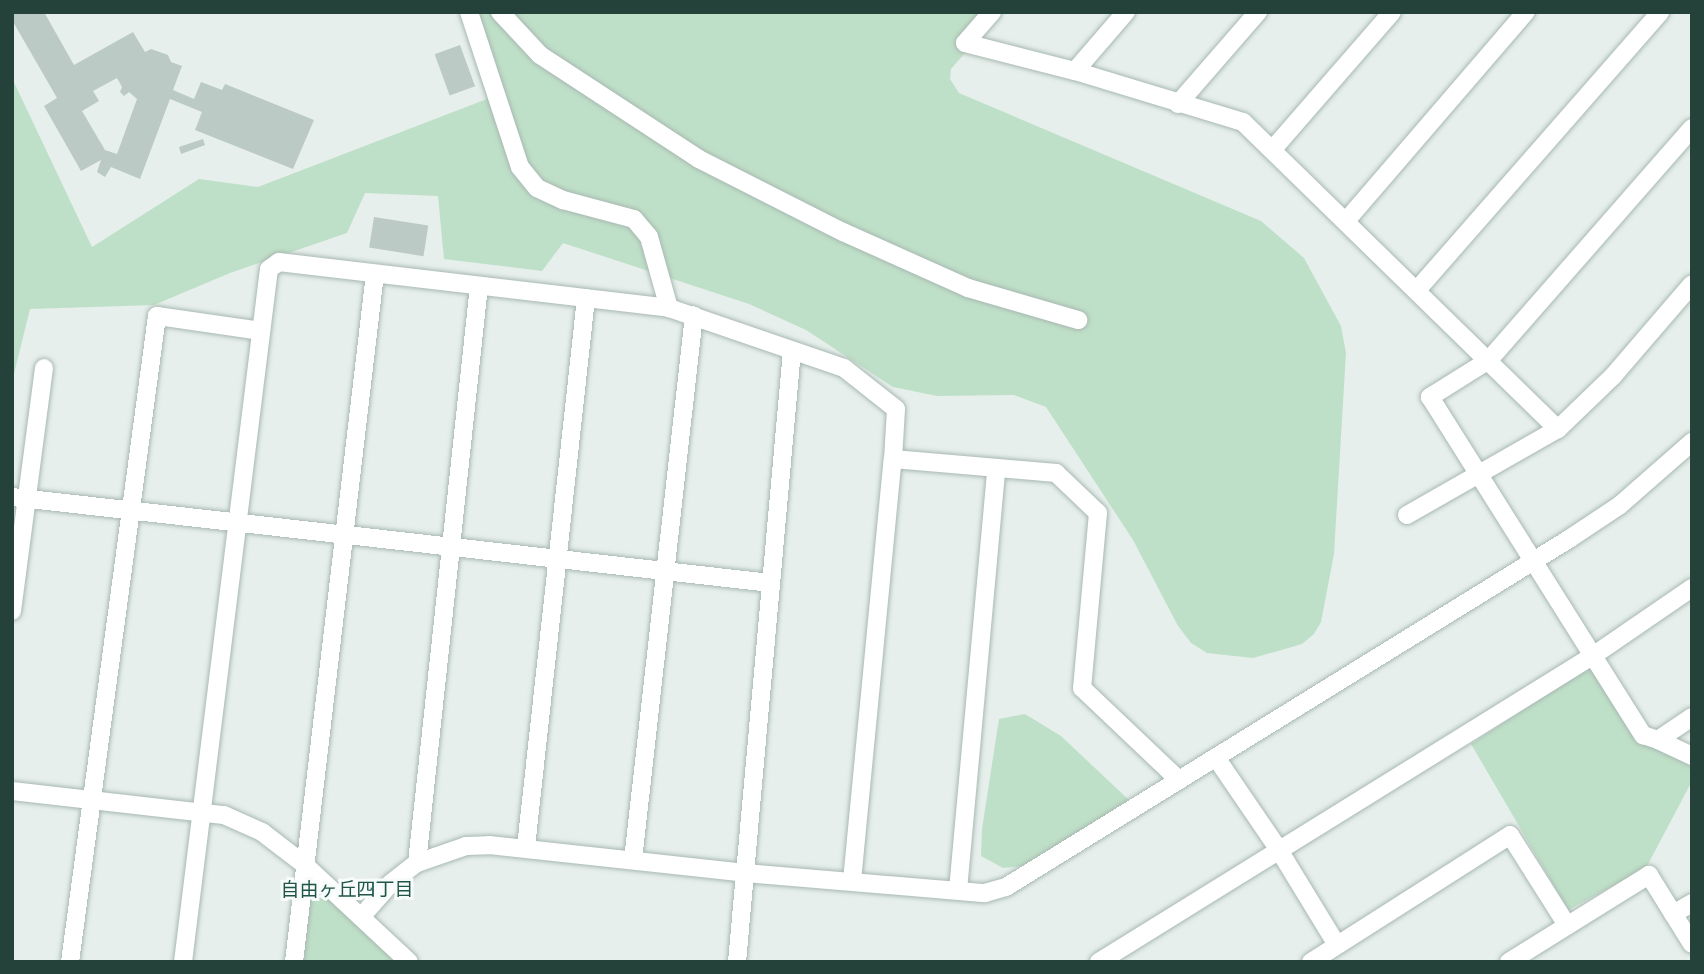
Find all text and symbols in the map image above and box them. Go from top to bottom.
district label: 自由ヶ丘四丁目 [281,879,413,901]

